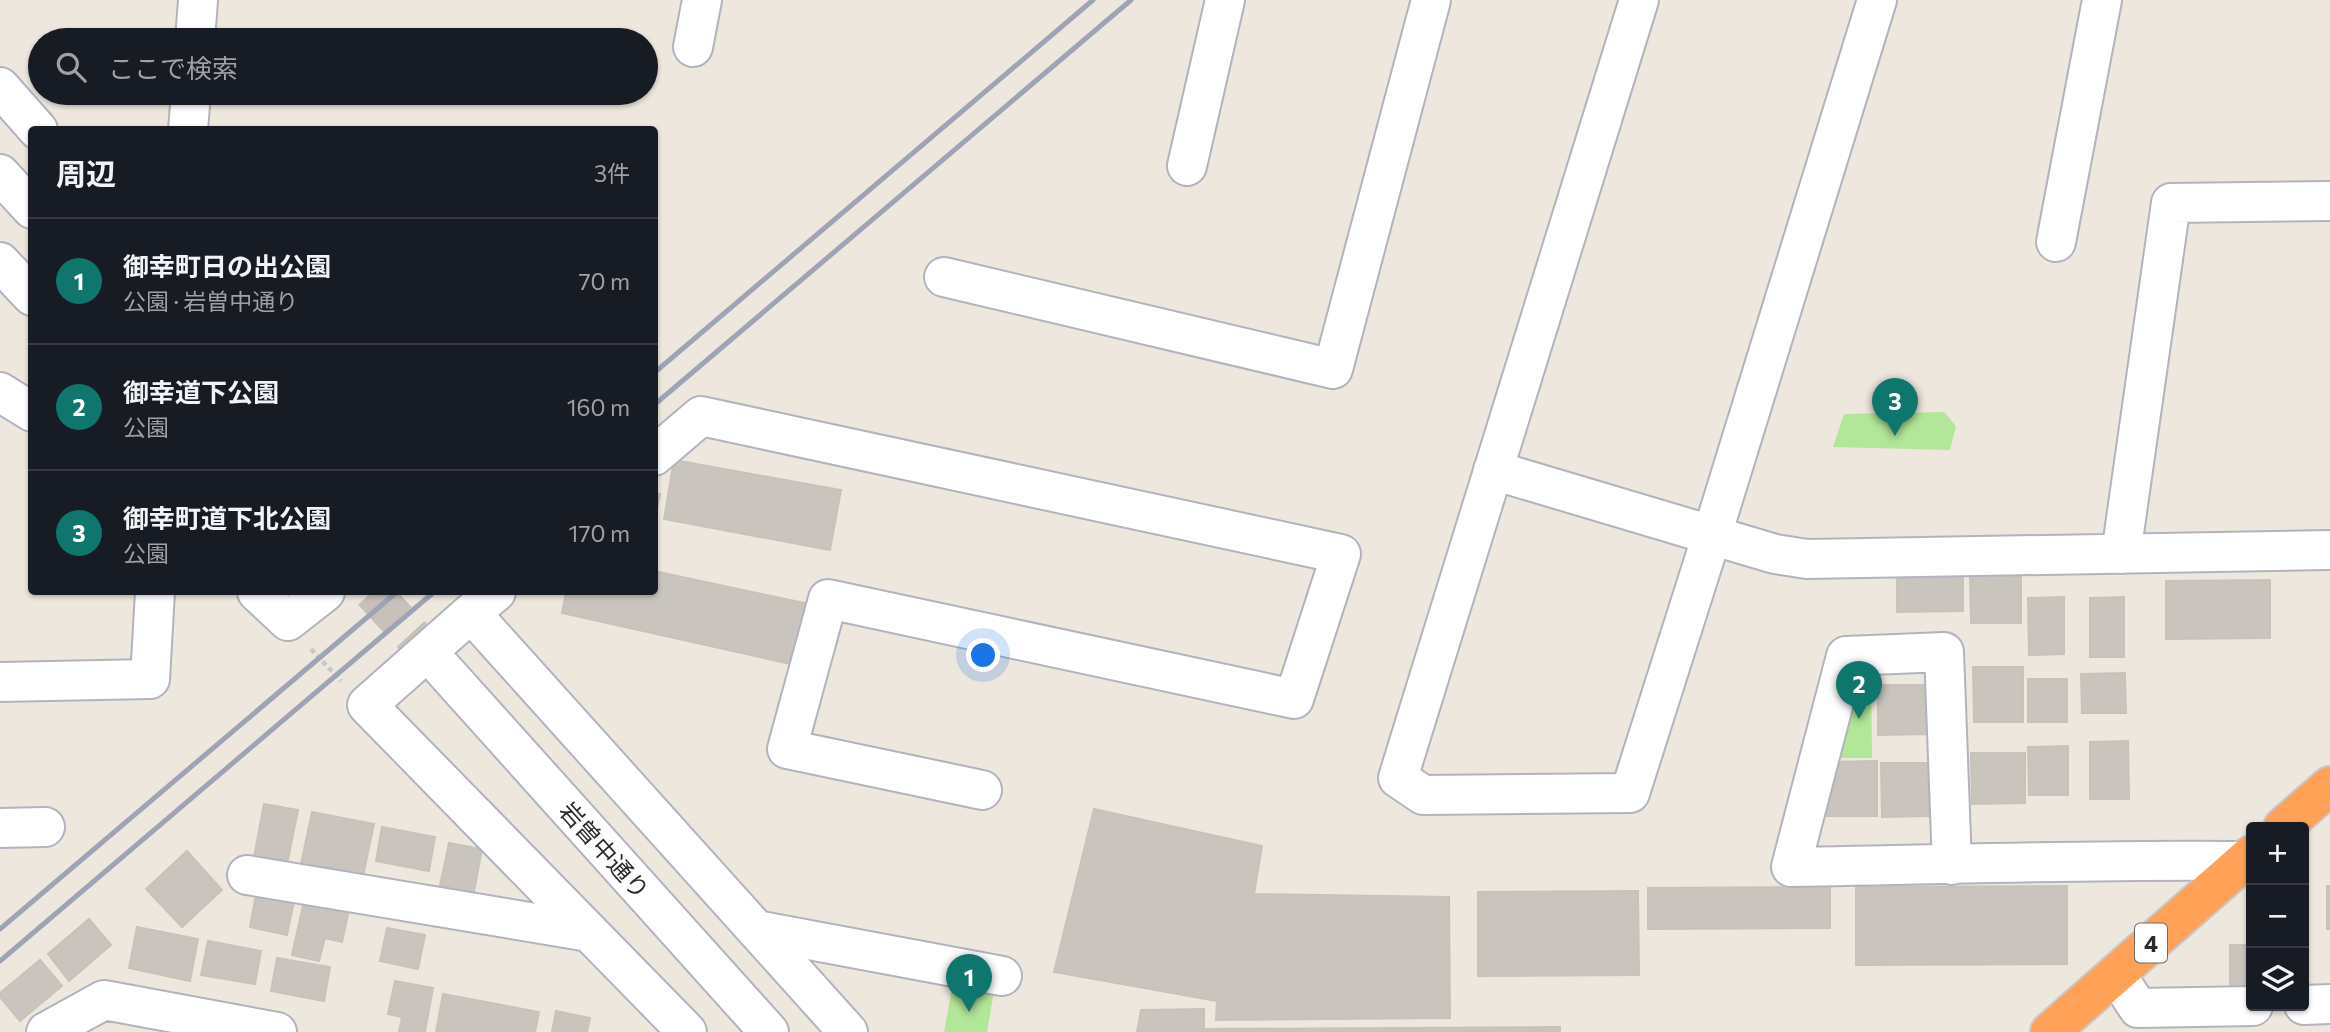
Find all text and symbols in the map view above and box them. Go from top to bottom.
search box [28,28,658,105]
icon: search [52,48,90,86]
text: ここで検索 [108,52,238,83]
text: 周辺 [56,154,116,191]
text: 3件 [594,159,630,187]
text: 御幸町日の出公園 [123,250,331,281]
text: 1 [74,267,84,295]
text: 70 m [578,267,630,295]
text: 公園 · 岩曽中通り [123,287,298,315]
text: 御幸道下公園 [123,376,279,407]
pin: 3 [1872,378,1918,436]
text: 2 [72,393,86,421]
text: 160 m [567,393,630,421]
text: 公園 [123,413,169,441]
text: 御幸町道下北公園 [123,502,331,533]
text: 3 [72,519,86,547]
text: 170 m [569,519,630,547]
text: 公園 [123,539,169,567]
your location [966,638,1000,672]
pin: 2 [1836,661,1882,719]
street label: 岩曽中通り [554,796,656,904]
map controls [2246,822,2309,1011]
button: + [2246,822,2309,885]
button: − [2246,885,2309,948]
road number: 4 [2135,924,2167,962]
button: layers [2246,948,2309,1011]
pin: 1 [946,954,992,1012]

